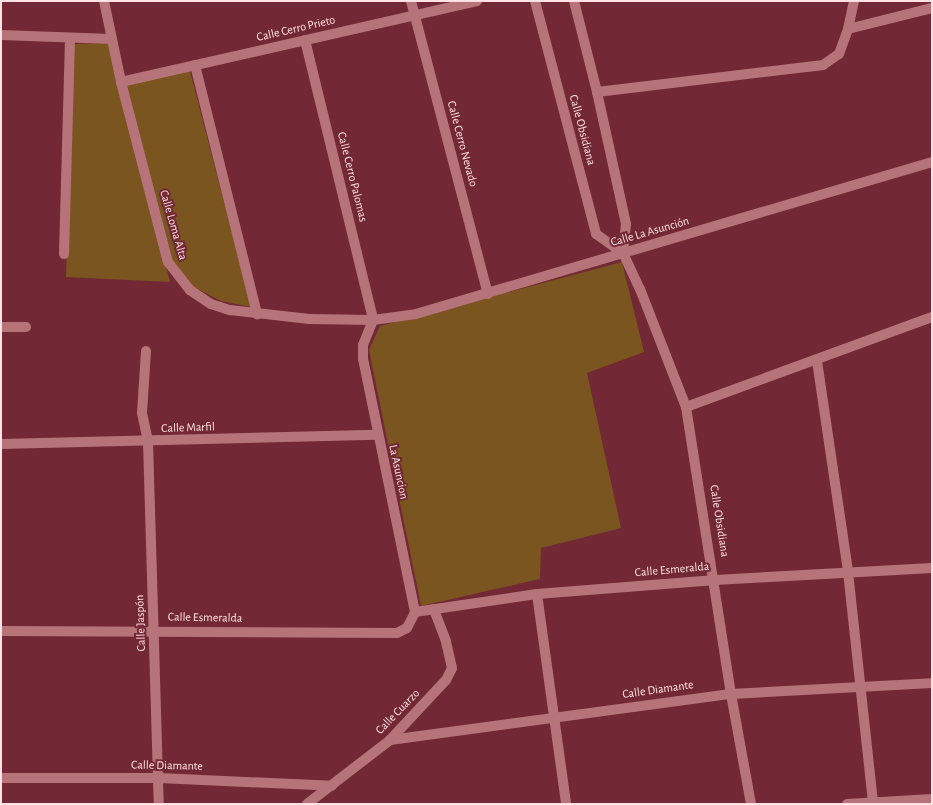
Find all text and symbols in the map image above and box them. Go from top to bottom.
street label: Calle Cerro Prieto [255,13,337,45]
street label: Calle Obsidiana [566,93,598,167]
street label: Calle Cerro Nevado [444,99,480,189]
street label: Calle Cerro Palomas [334,131,370,223]
street label: Calle Loma Alta [156,188,190,262]
street label: Calle La Asunción [609,214,691,250]
street label: Calle Marfil [161,420,215,436]
street label: La Asuncion [385,443,411,501]
street label: Calle Obsidiana [706,484,732,558]
street label: Calle Esmeralda [634,560,710,580]
street label: Calle Jaspón [133,594,149,652]
street label: Calle Esmeralda [168,610,242,626]
street label: Calle Diamante [621,678,695,702]
street label: Calle Cuarzo [373,686,423,738]
street label: Calle Diamante [131,758,203,774]

